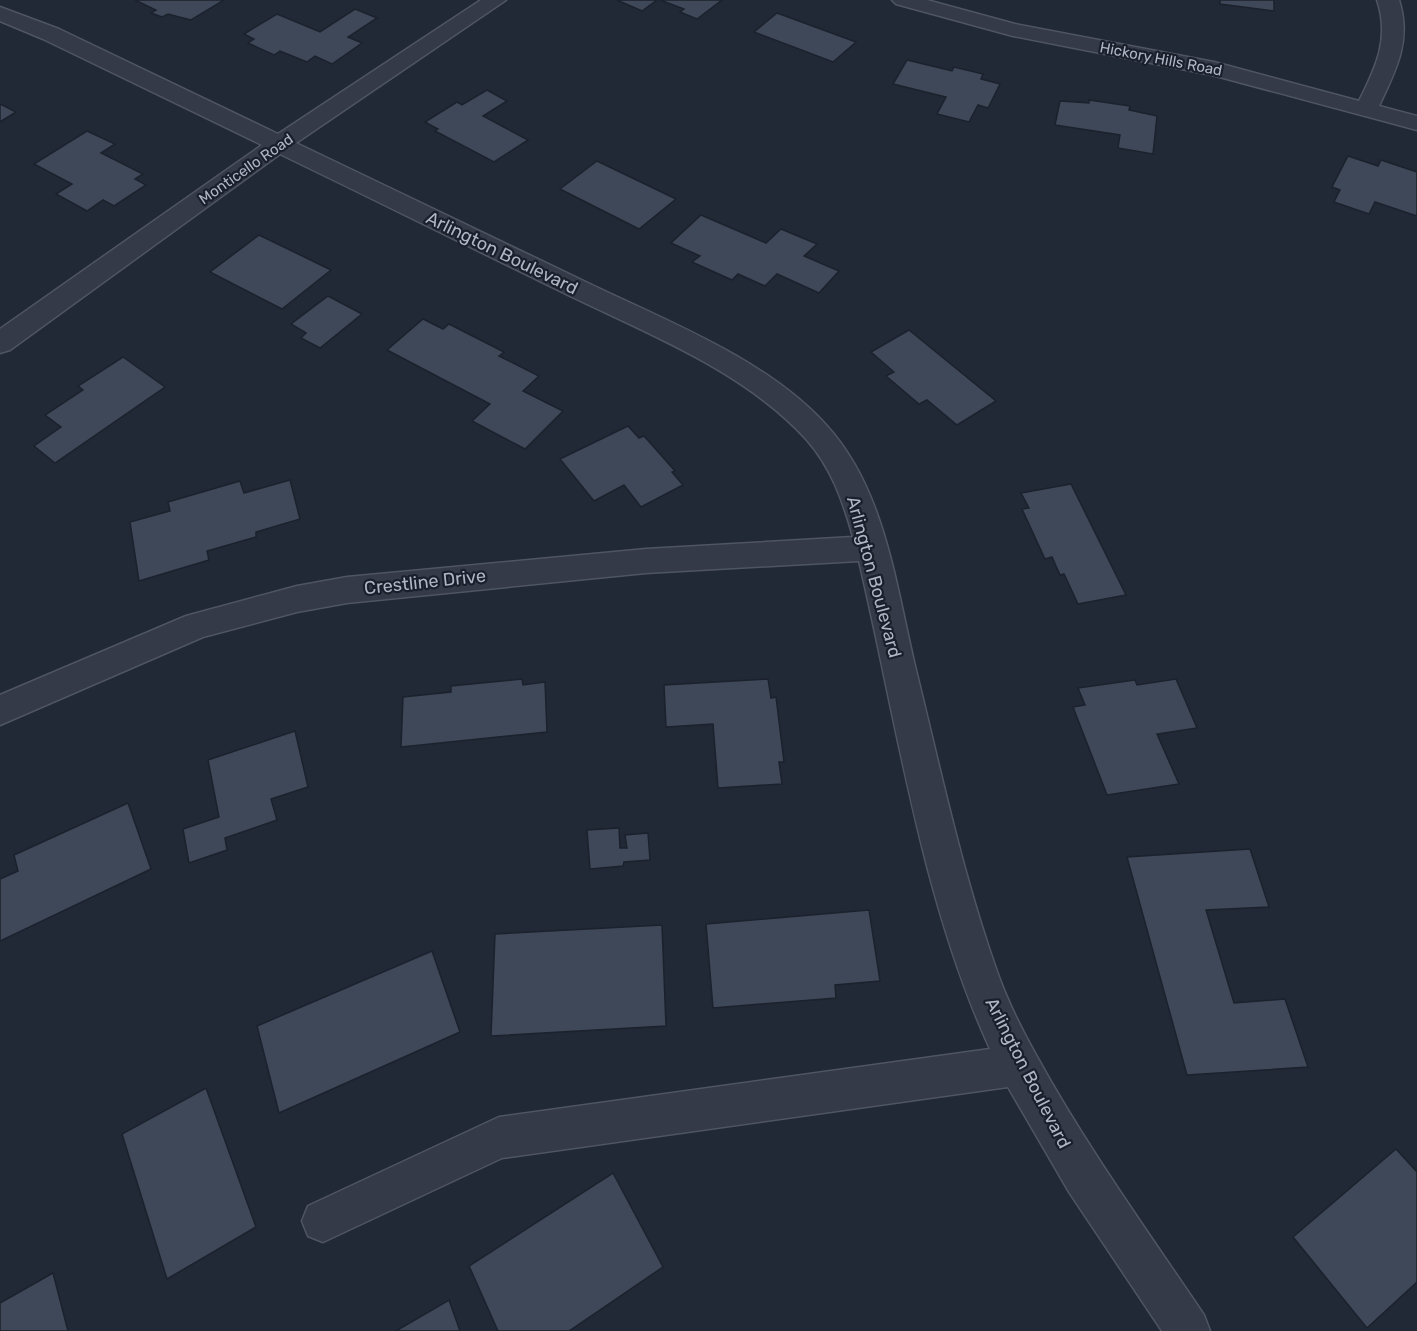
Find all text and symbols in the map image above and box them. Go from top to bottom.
street label: Hickory Hills Road [1098,38,1224,80]
street label: Monticello Road [195,130,297,208]
street label: Arlington Boulevard [422,207,582,299]
street label: Arlington Boulevard [842,494,906,660]
street label: Crestline Drive [363,565,487,599]
street label: Arlington Boulevard [980,994,1076,1152]

